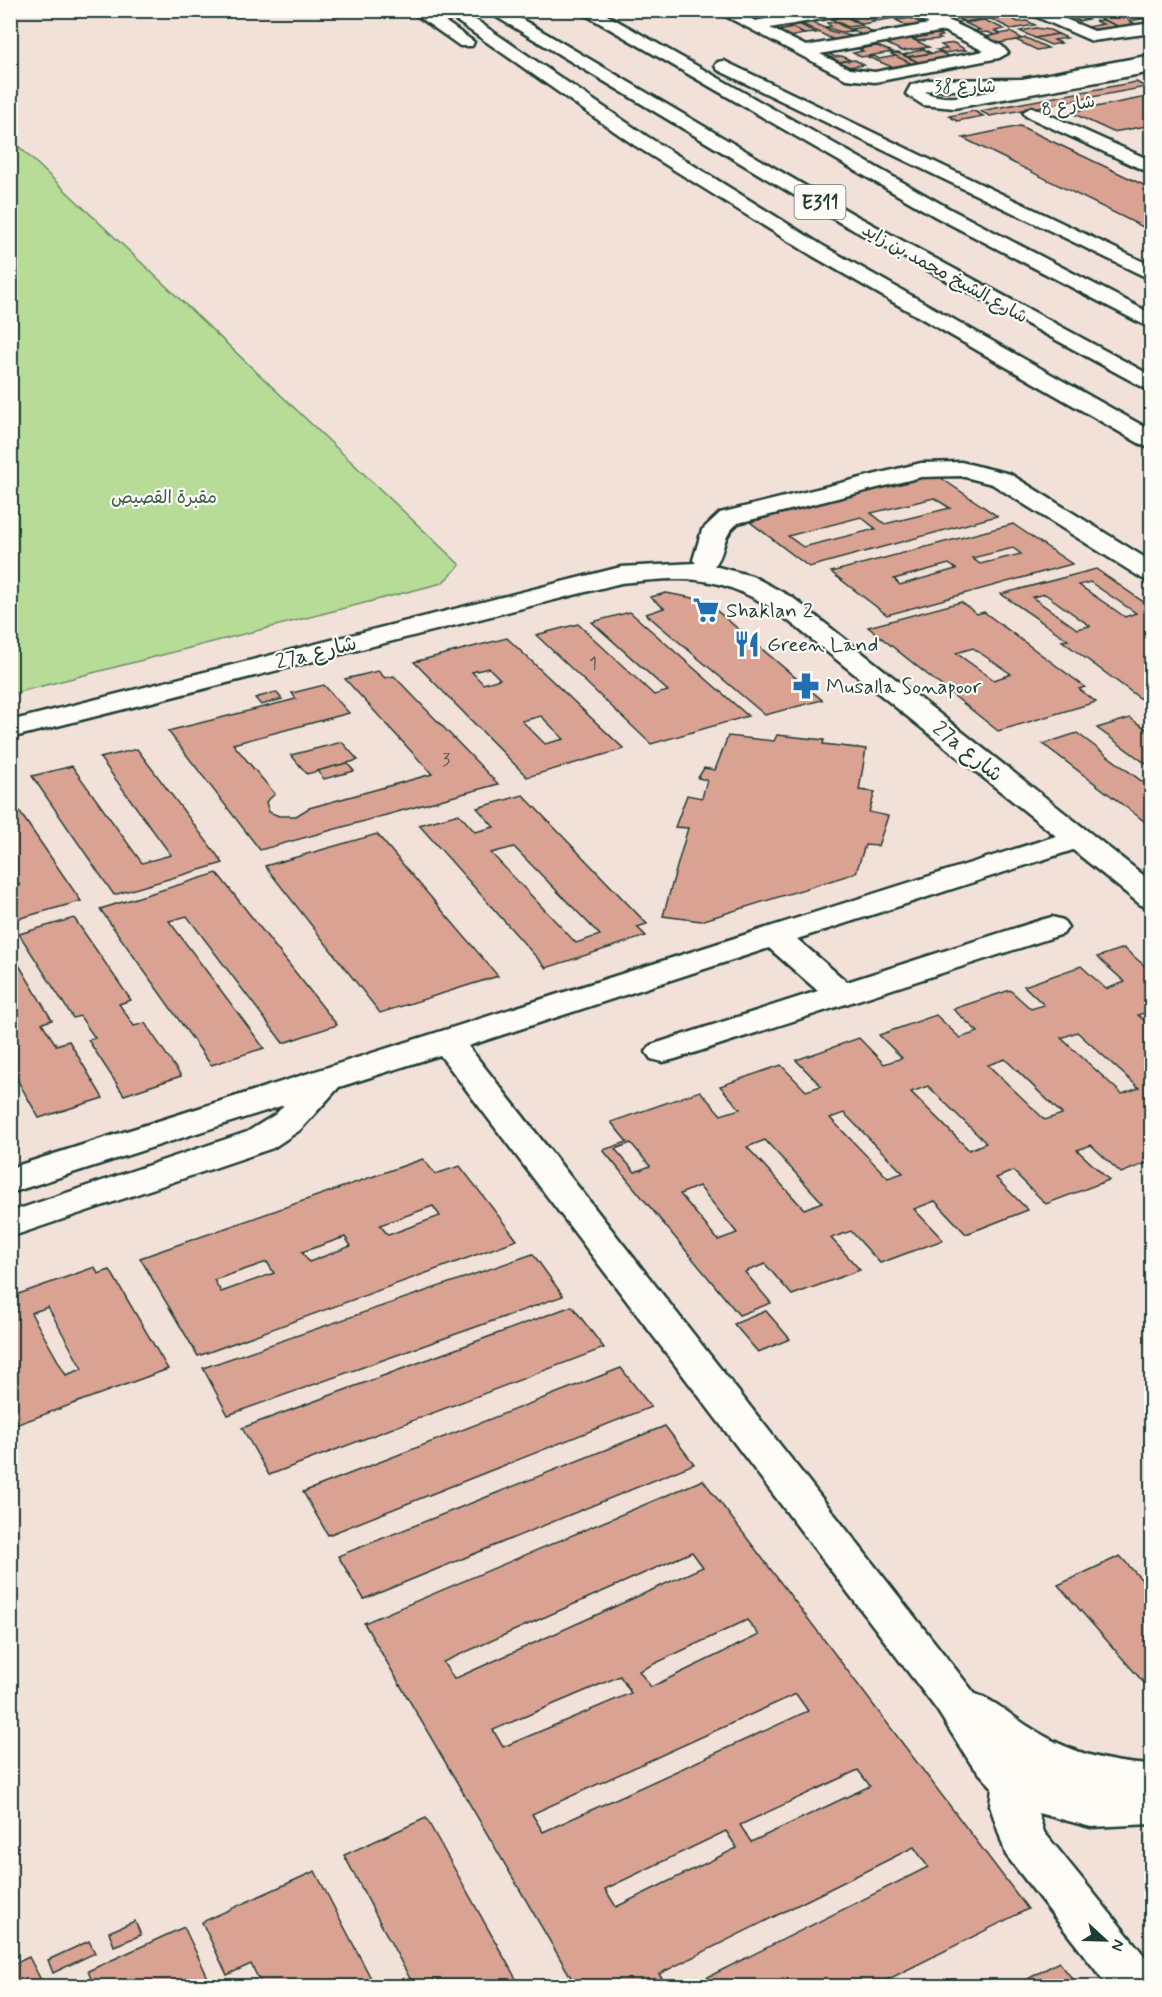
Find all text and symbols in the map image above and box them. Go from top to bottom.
street label: شارع 38 [934,75,996,99]
street label: شارع 8 [1040,89,1097,122]
road number: E311 [794,185,846,219]
street label: شارع الشيخ محمد بن زايد [857,218,1032,329]
park label: مقبرة القصيص [111,486,217,510]
supermarket icon: Shaklan 2 [691,595,721,625]
place label: Shaklan 2 [726,597,813,625]
street label: 27a شارع [273,629,360,677]
restaurant icon: Green Land [732,629,762,659]
place label: Green Land [767,631,878,659]
house number: 1 [589,652,597,676]
pharmacy icon: Musalla Sonapoor [791,671,821,701]
place label: Musalla Sonapoor [826,673,981,701]
street label: 27a شارع [926,715,1008,789]
house number: 3 [442,748,450,772]
north arrow [1075,1910,1135,1970]
text: N [1106,1936,1129,1954]

